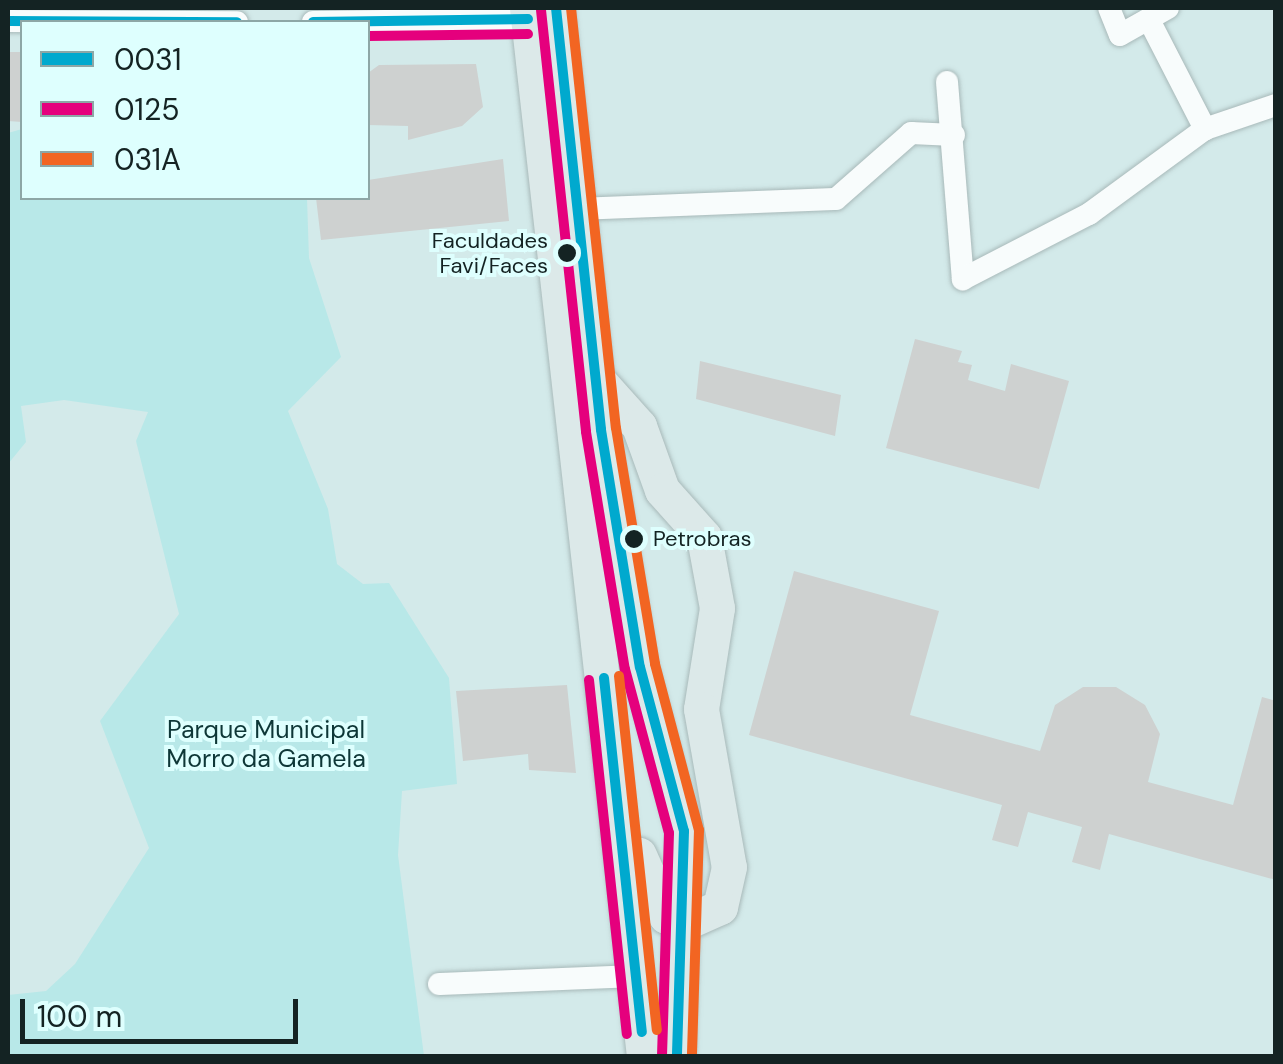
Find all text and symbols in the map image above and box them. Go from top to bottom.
legend [20,20,370,200]
text: 0031 [114,40,182,79]
text: 0125 [114,90,179,129]
text: 031A [114,140,181,179]
place label: Faculdades Favi/Faces [432,227,548,278]
marker: Faculdades Favi/Faces [557,243,577,263]
place label: Petrobras [653,526,752,552]
marker: Petrobras [624,529,644,549]
park label: Parque Municipal Morro da Gamela [166,716,366,775]
scale bar [25,979,302,1041]
text: 100 m [37,997,122,1036]

